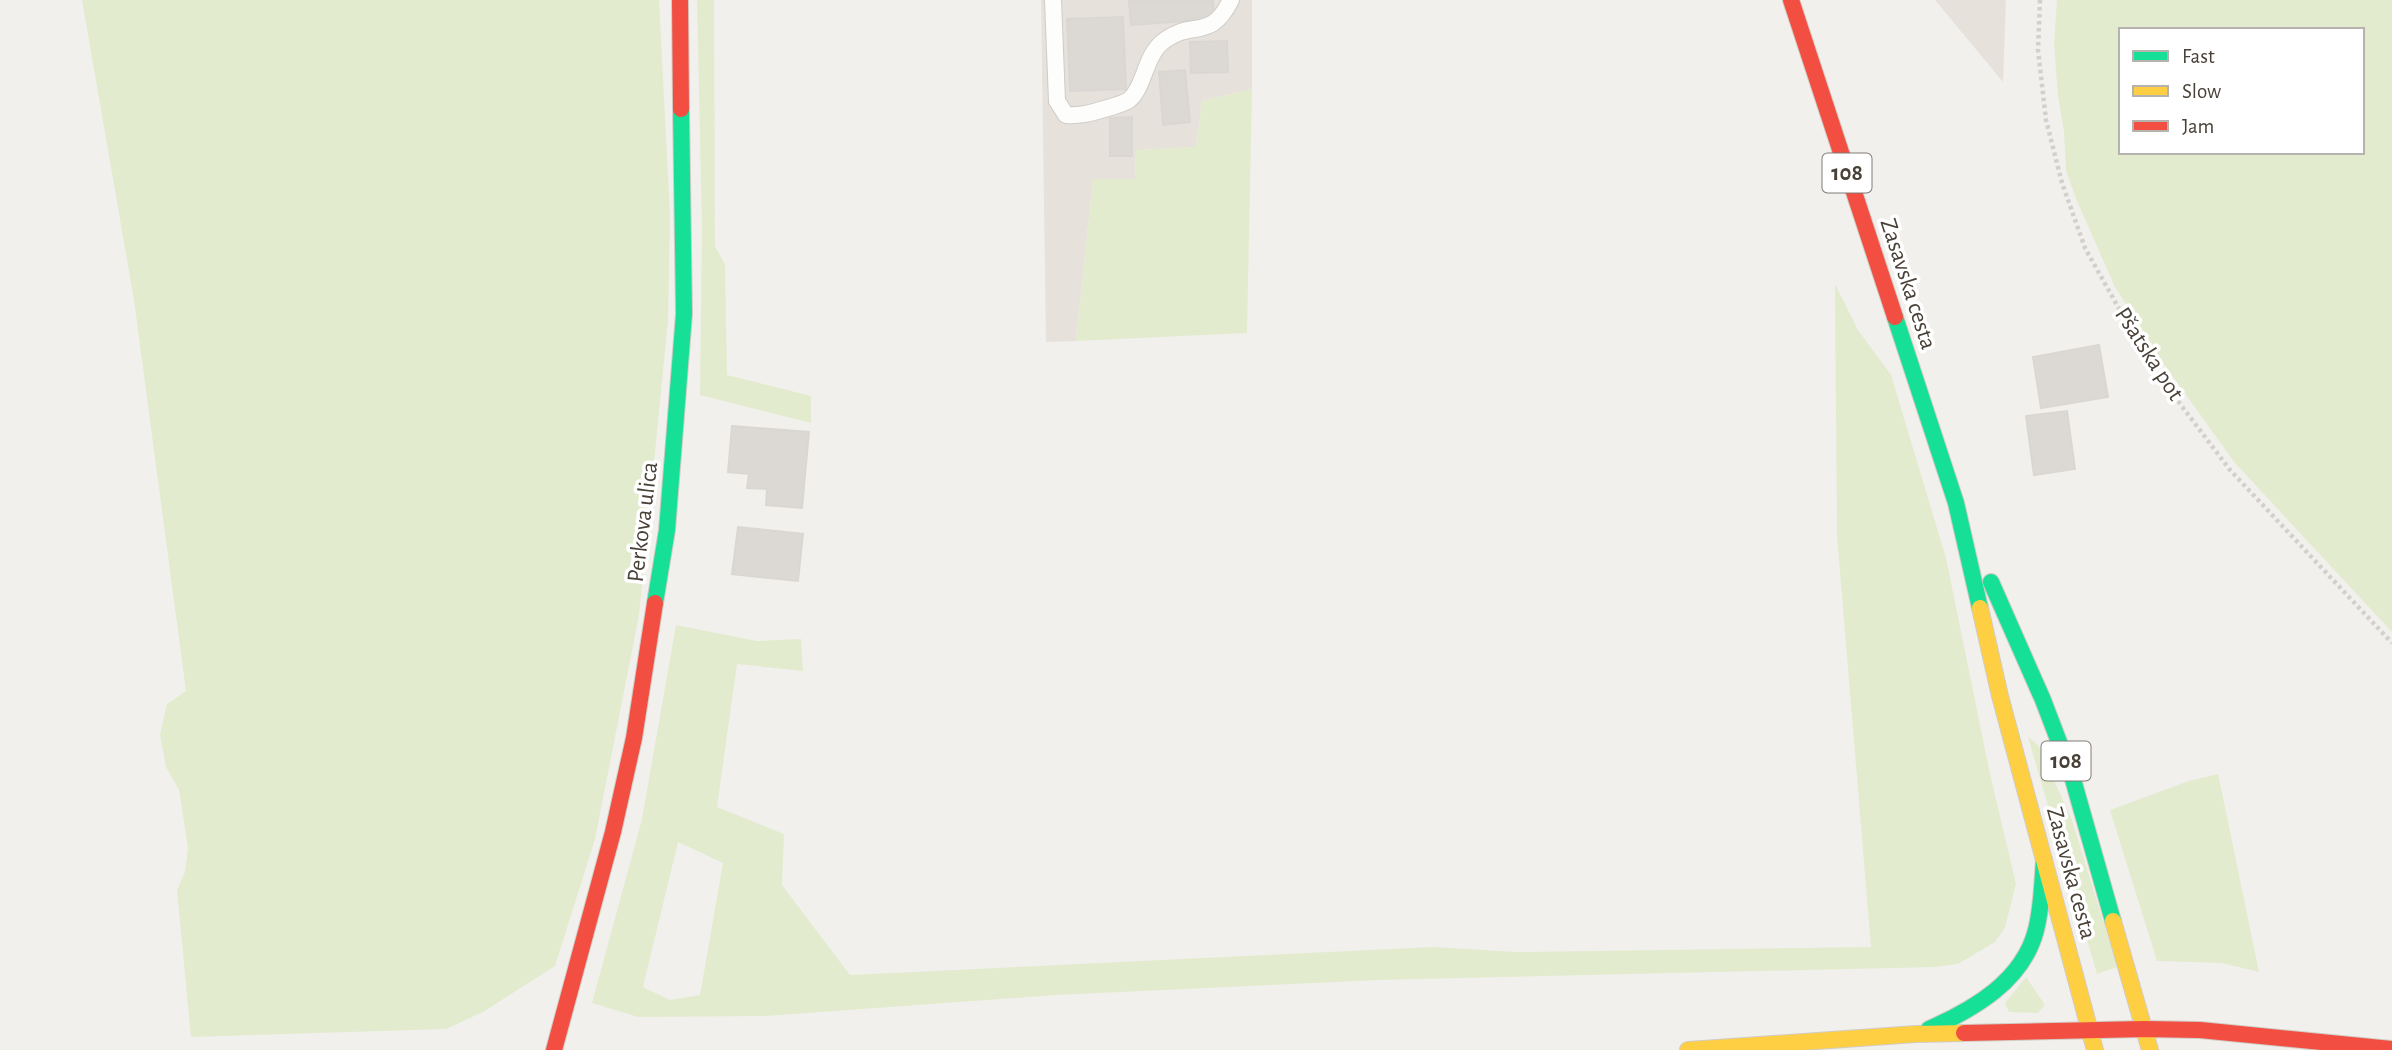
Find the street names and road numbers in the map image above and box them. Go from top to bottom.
road number: 108 [1822,154,1871,192]
street label: Zasavska cesta [1876,216,1940,352]
street label: Pšatska pot [2110,303,2188,405]
street label: Perkova ulica [624,460,662,584]
road number: 108 [2042,741,2090,780]
street label: Zasavska cesta [2042,804,2100,942]

